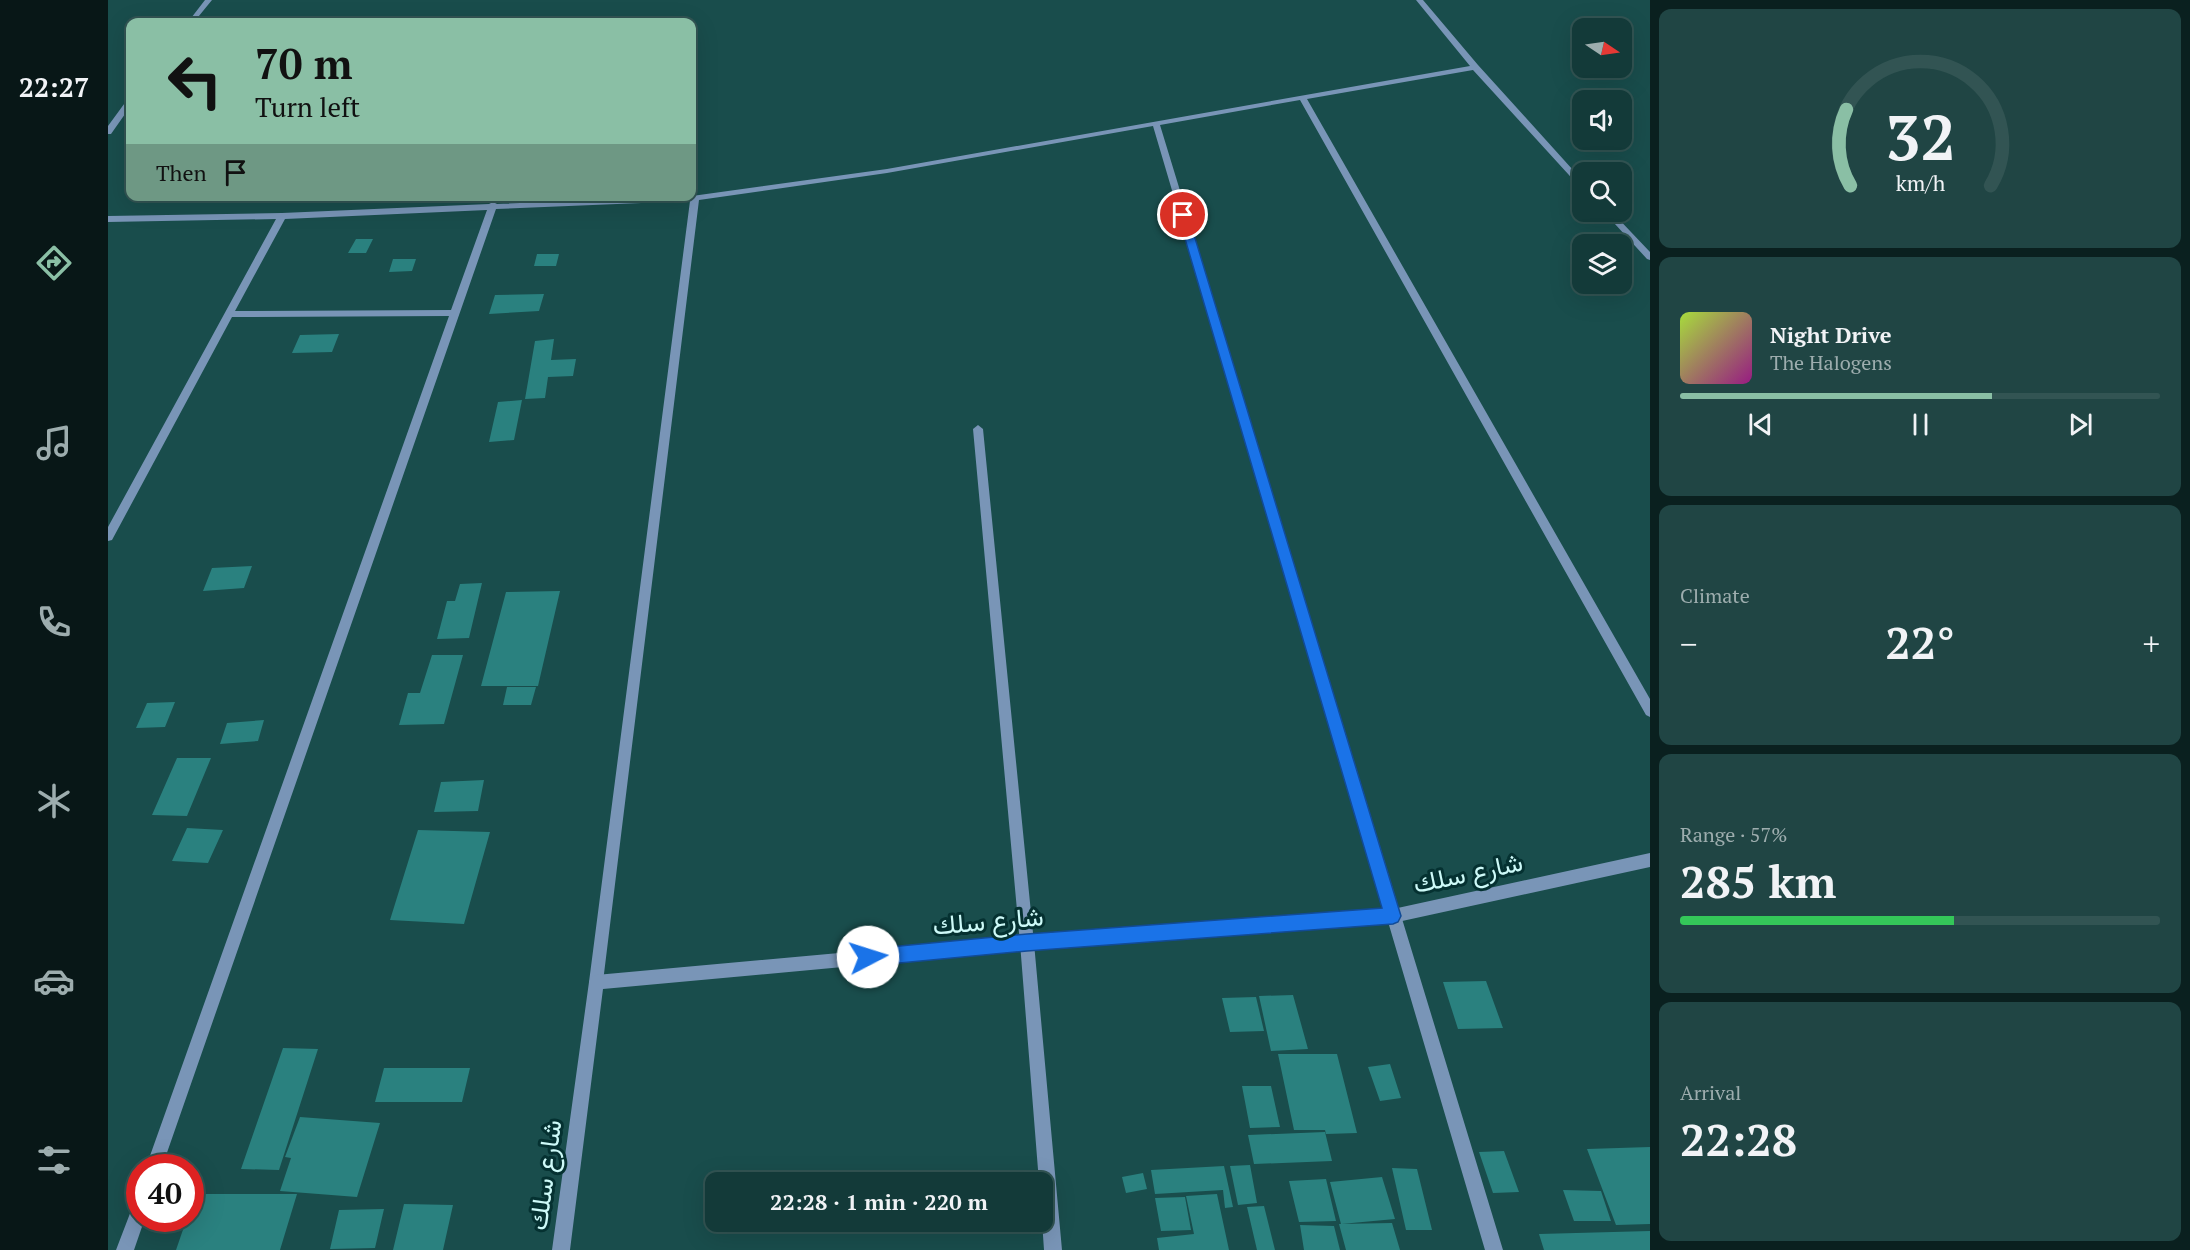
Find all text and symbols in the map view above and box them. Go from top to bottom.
north arrow [1572,18,1632,78]
map controls [1572,18,1632,294]
text: 70 m [255,35,353,91]
icon: left [156,42,234,120]
text: 22:27 [19,69,89,105]
text: Turn left [255,89,360,125]
button: sound [1572,90,1632,150]
text: 32 [1885,95,1955,178]
icon: arrive [219,156,252,189]
text: Then [156,158,207,187]
button: search [1572,162,1632,222]
text: km/h [1895,169,1945,197]
pin [1157,189,1208,240]
icon: arrive [1166,198,1199,231]
button: layers [1572,234,1632,294]
icon: directions [33,242,75,284]
text: Night Drive [1770,320,1892,349]
text: The Halogens [1770,349,1892,376]
icon: previous [1744,408,1777,441]
icon: pause [1904,408,1937,441]
icon: next [2064,408,2097,441]
icon: music [33,422,75,464]
text: Climate [1680,582,1750,609]
icon: phone [33,601,75,643]
text: 22° [1885,612,1955,672]
text: − [1680,622,1698,665]
text: + [2142,622,2160,665]
icon: climate [33,780,75,822]
text: Range · 57% [1680,821,1787,848]
street label: شارع سلك [1410,844,1526,902]
text: 285 km [1680,851,1836,911]
street label: شارع سلك [931,898,1045,944]
position arrow [836,925,900,989]
icon: car [33,960,75,1002]
text: Arrival [1680,1079,1741,1106]
text: 22:28 [1680,1109,1797,1169]
street label: شارع سلك [519,1118,571,1232]
icon: filters [33,1139,75,1181]
speed limit sign: 40 [126,1154,204,1232]
text: 22:28 · 1 min · 220 m [770,1187,988,1216]

